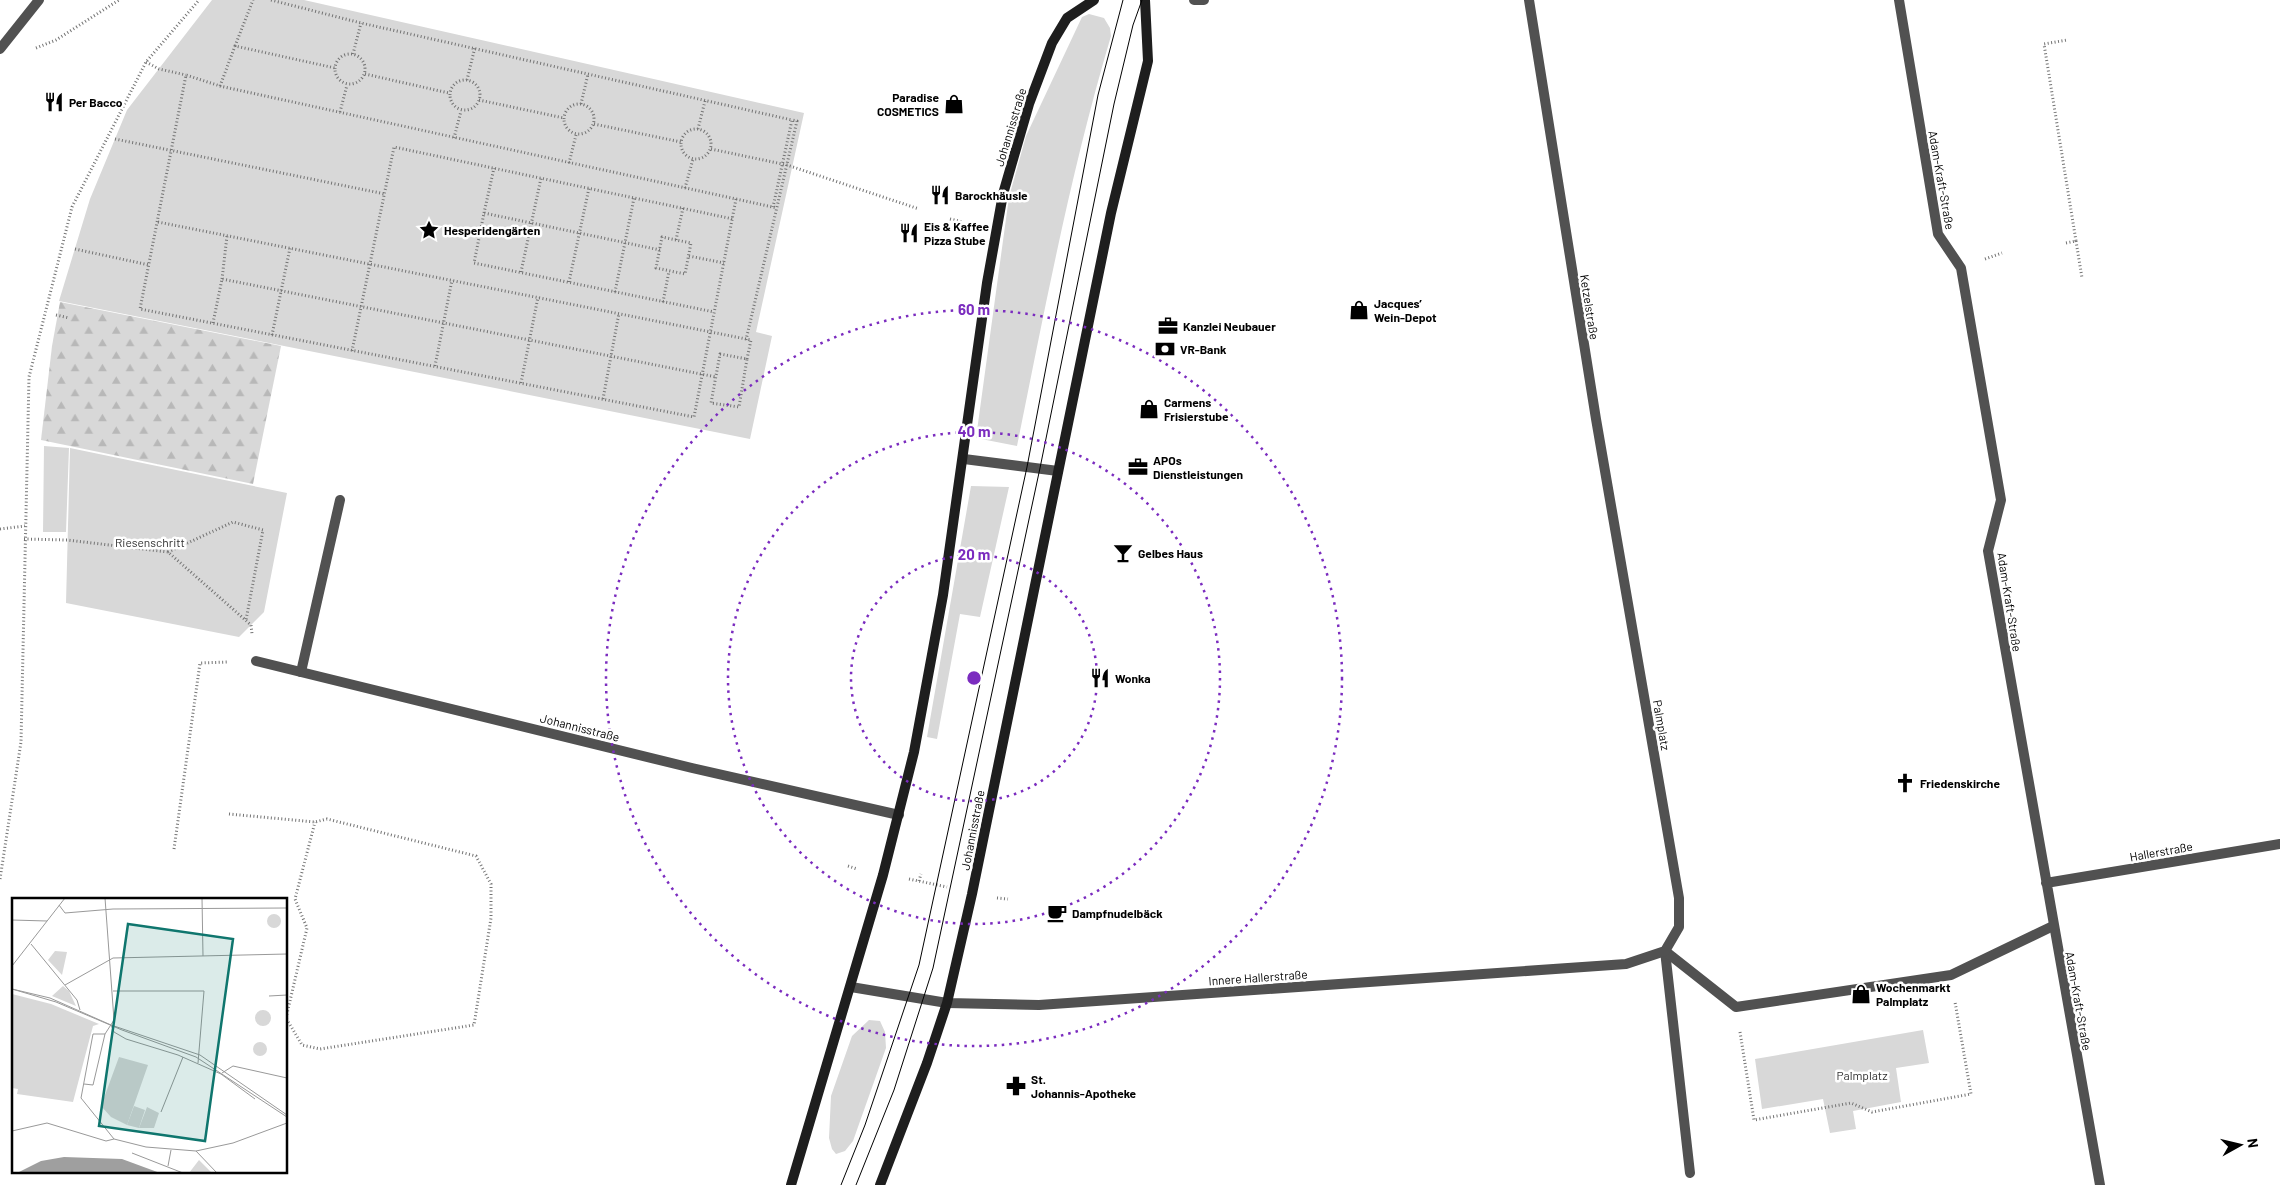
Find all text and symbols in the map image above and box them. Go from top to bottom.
street label: Johannisstraße [991,86,1029,168]
place label: Paradise COSMETICS [877,90,939,118]
restaurant icon: Per Bacco [43,91,65,113]
shop icon: Paradise COSMETICS [943,93,965,115]
place label: Per Bacco [69,95,123,109]
street label: Adam-Kraft-Straße [1926,129,1958,231]
restaurant icon: Barockhäusle [929,184,951,206]
place label: Barockhäusle [955,188,1028,202]
place icon: Hesperidengärten [418,219,440,241]
place label: Eis & Kaffee Pizza Stube [924,219,990,247]
restaurant icon: Eis & Kaffee Pizza Stube [898,222,920,244]
place label: Hesperidengärten [444,223,540,237]
street label: Ketzelstraße [1578,273,1602,341]
place label: Jacques’ Wein-Depot [1374,296,1437,324]
shop icon: Jacques’ Wein-Depot [1348,299,1370,321]
text: 60 m [958,300,990,318]
office icon: Kanzlei Neubauer [1157,315,1179,337]
place label: Kanzlei Neubauer [1183,319,1276,333]
bank icon: VR-Bank [1154,338,1176,360]
place label: VR-Bank [1180,342,1227,356]
place label: Carmens Frisierstube [1164,395,1229,423]
shop icon: Carmens Frisierstube [1138,398,1160,420]
text: 40 m [957,422,991,440]
place label: APOs Dienstleistungen [1153,453,1243,481]
office icon: APOs Dienstleistungen [1127,456,1149,478]
park label: Riesenschritt [115,535,185,549]
bar icon: Gelbes Haus [1112,542,1134,564]
text: 20 m [958,545,990,563]
place label: Gelbes Haus [1138,546,1203,560]
street label: Adam-Kraft-Straße [1995,551,2025,653]
restaurant icon: Wonka [1089,667,1111,689]
centre of rings [965,669,983,687]
place label: Wonka [1115,671,1150,685]
street label: Palmplatz [1651,699,1673,751]
street label: Johannisstraße [539,710,621,744]
church icon: Friedenskirche [1894,772,1916,794]
place label: Friedenskirche [1920,776,2000,790]
street label: Johannisstraße [957,789,987,871]
street label: Hallerstraße [2128,839,2194,863]
inset map [12,898,288,1172]
cafe icon: Dampfnudelbäck [1046,902,1068,924]
place label: Dampfnudelbäck [1072,906,1163,920]
street label: Adam-Kraft-Straße [2063,950,2095,1052]
street label: Innere Hallerstraße [1208,967,1308,987]
place label: Wochenmarkt Palmplatz [1876,980,1951,1008]
shop icon: Wochenmarkt Palmplatz [1850,983,1872,1005]
park label: Palmplatz [1836,1068,1888,1082]
place label: St. Johannis-Apotheke [1031,1072,1137,1100]
pharmacy icon: St. Johannis-Apotheke [1005,1075,1027,1097]
north arrow [2215,1120,2265,1170]
text: N [2244,1137,2262,1149]

